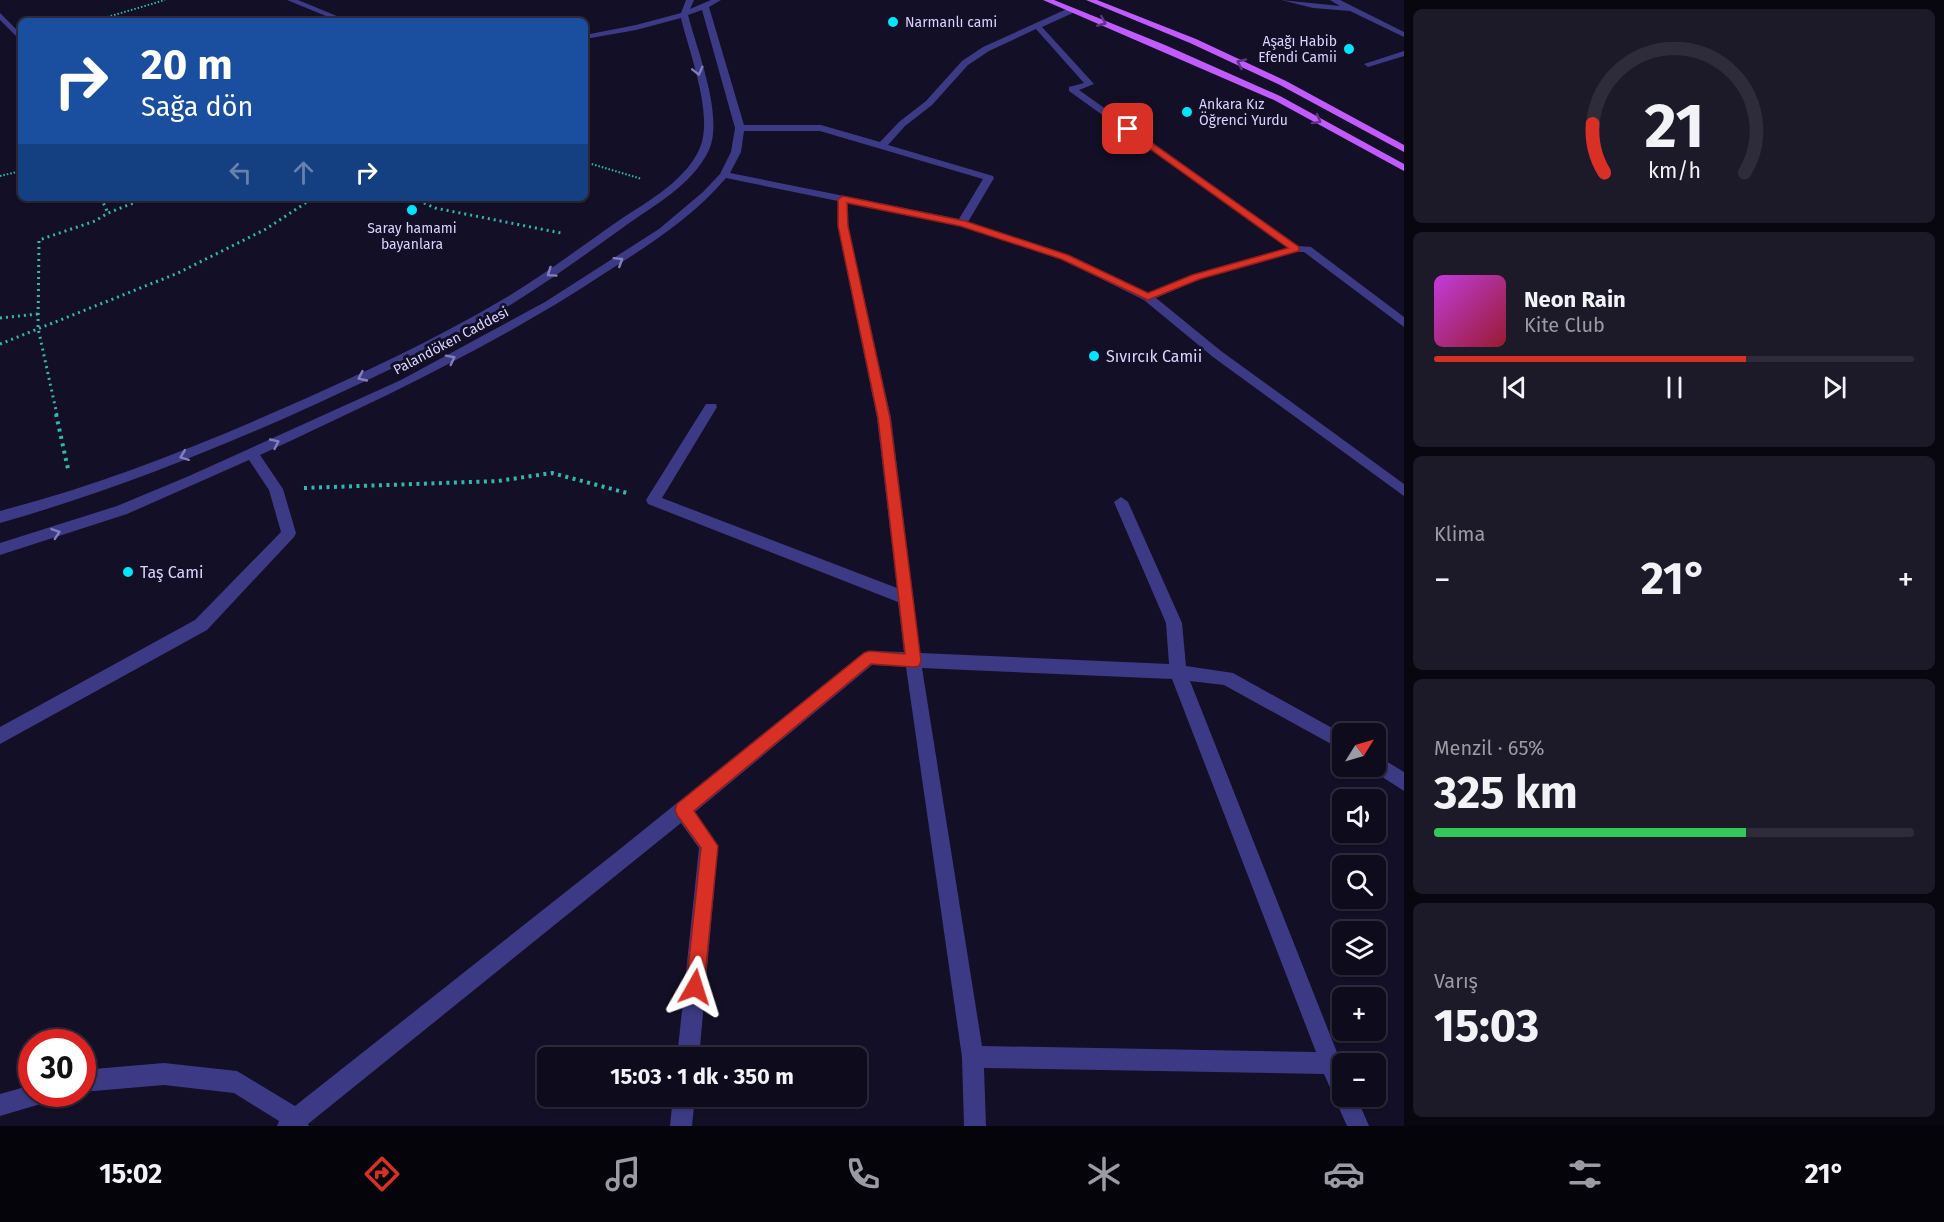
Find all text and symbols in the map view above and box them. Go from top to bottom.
place label: Narmanlı cami [905,14,997,31]
marker: Narmanlı cami [886,15,900,29]
one-way arrow [1095,15,1106,27]
place label: Aşağı Habib Efendi Camii [1258,33,1337,66]
text: 20 m [141,40,233,90]
icon: right [42,42,120,120]
marker: Aşağı Habib Efendi Camii [1342,42,1356,56]
one-way arrow [1236,59,1247,71]
one-way arrow [690,66,703,76]
text: 21 [1644,89,1704,164]
text: Sağa dön [141,91,253,123]
place label: Ankara Kız Öğrenci Yurdu [1199,96,1288,129]
pin [1102,103,1153,154]
marker: Ankara Kız Öğrenci Yurdu [1180,105,1194,119]
icon: arrive [1111,112,1144,145]
one-way arrow [1311,113,1321,124]
icon: left [224,156,257,189]
icon: ahead [287,156,320,189]
icon: right [350,156,383,189]
text: km/h [1647,159,1701,185]
marker: Saray hamami bayanlara [405,203,419,217]
place label: Saray hamami bayanlara [367,220,457,253]
one-way arrow [613,257,624,268]
one-way arrow [547,266,558,277]
text: Neon Rain [1524,286,1626,313]
street label: Palandöken Caddesi [390,303,512,379]
text: Kite Club [1524,313,1605,337]
place label: Sıvırcık Camii [1106,347,1202,366]
marker: Sıvırcık Camii [1087,349,1101,363]
one-way arrow [445,355,456,366]
one-way arrow [358,370,369,382]
icon: previous [1498,371,1531,404]
icon: pause [1658,371,1691,404]
icon: next [1818,371,1851,404]
one-way arrow [269,438,280,450]
one-way arrow [179,449,190,462]
text: Klima [1434,522,1485,546]
one-way arrow [50,527,61,540]
text: 21° [1641,552,1707,606]
text: − [1434,560,1451,600]
text: + [1898,560,1914,600]
place label: Taş Cami [140,563,203,583]
marker: Taş Cami [121,565,135,579]
north arrow [1332,723,1386,777]
map controls [1332,723,1386,1107]
text: Menzil · 65% [1434,736,1545,760]
text: 325 km [1434,766,1578,820]
button: sound [1332,789,1386,843]
button: search [1332,855,1386,909]
button: layers [1332,921,1386,975]
position arrow [663,955,727,1019]
text: Varış [1434,969,1478,993]
button: + [1332,987,1386,1041]
text: 15:03 [1434,999,1539,1053]
speed limit sign: 30 [18,1029,96,1107]
button: − [1332,1053,1386,1107]
text: 15:03 · 1 dk · 350 m [610,1063,794,1090]
icon: directions [361,1153,403,1195]
icon: music [602,1153,644,1195]
icon: phone [842,1153,884,1195]
icon: climate [1083,1153,1125,1195]
icon: car [1323,1153,1365,1195]
icon: filters [1564,1153,1606,1195]
text: 15:02 [99,1158,162,1190]
text: 21° [1805,1158,1845,1190]

